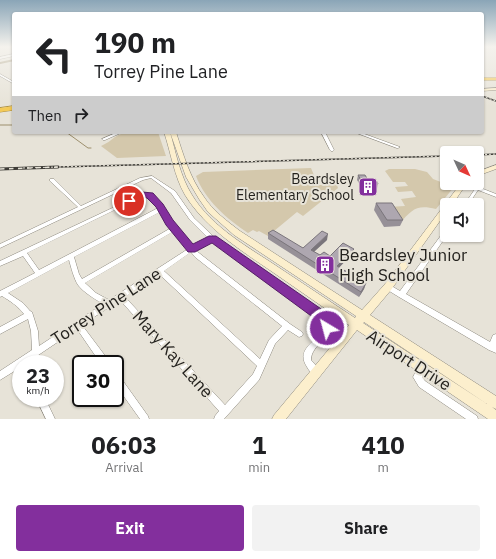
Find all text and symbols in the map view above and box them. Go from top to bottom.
text: 190 m [94,24,176,61]
icon: left [28,28,80,80]
text: Torrey Pine Lane [94,60,228,83]
icon: right [70,104,92,126]
text: Then [28,106,62,125]
north arrow [440,146,484,190]
map controls [440,146,484,242]
place label: Beardsley Elementary School [236,170,354,204]
building icon: Beardsley Elementary School [357,176,379,198]
pin [112,184,146,218]
icon: arrive [118,190,140,212]
button: sound [440,198,484,242]
place label: Beardsley Junior High School [339,244,467,286]
building icon: Beardsley Junior High School [314,254,336,276]
street label: Torrey Pine Lane [47,262,165,350]
street label: Mary Kay Lane [128,306,218,402]
position arrow [306,307,348,349]
street label: Airport Drive [363,324,455,396]
speed limit sign: 30 [72,355,124,407]
text: 23 [26,362,50,389]
text: km/h [26,384,50,397]
text: 06:03 [91,429,157,461]
text: 1 [252,429,266,461]
text: 410 [361,429,405,461]
text: Arrival [105,459,143,476]
text: min [248,459,270,476]
text: m [377,459,389,476]
button: Exit [16,505,244,551]
button: Share [252,505,480,551]

